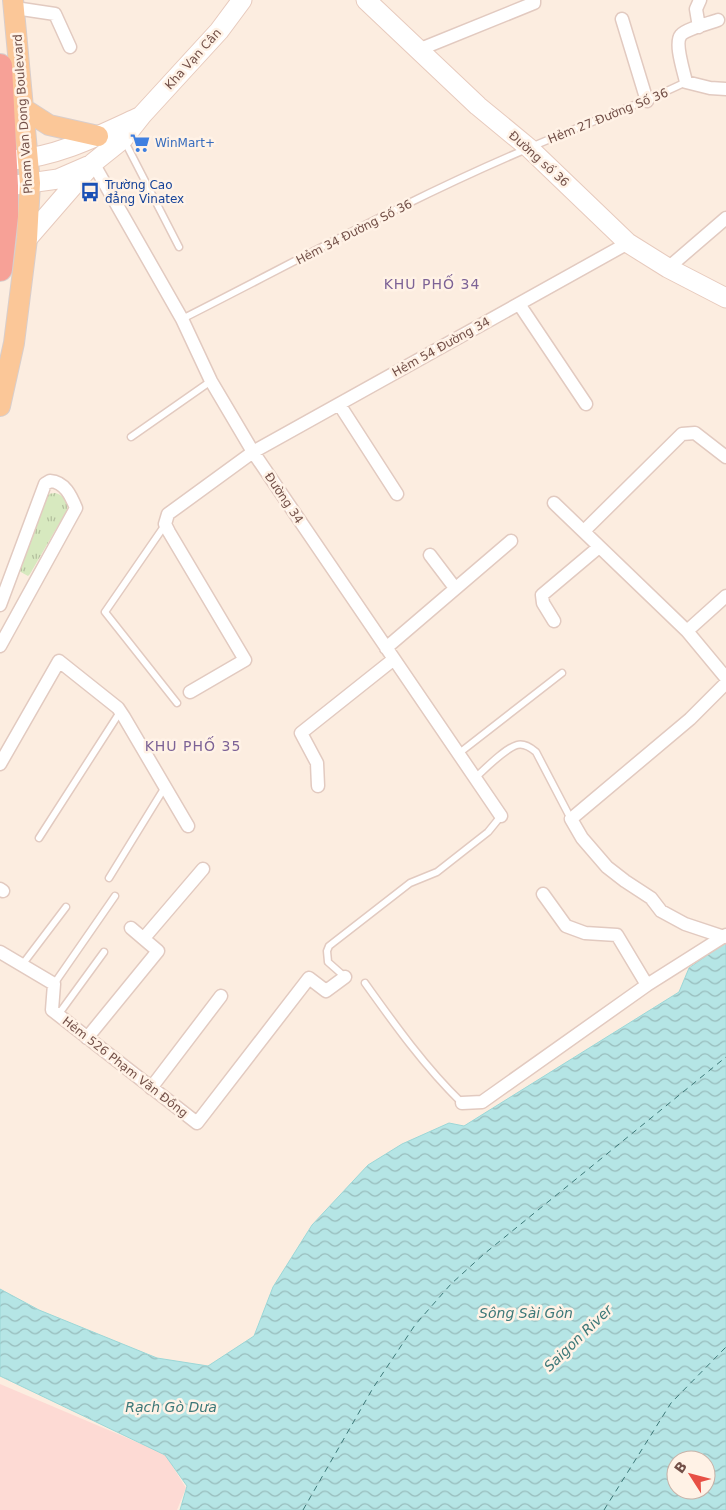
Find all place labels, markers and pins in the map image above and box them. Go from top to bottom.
supermarket icon: WinMart+ [129,132,151,154]
place label: WinMart+ [155,136,215,150]
place label: Trường Cao đẳng Vinatex [104,178,184,206]
bus stop icon: Trường Cao đẳng Vinatex [79,181,101,203]

